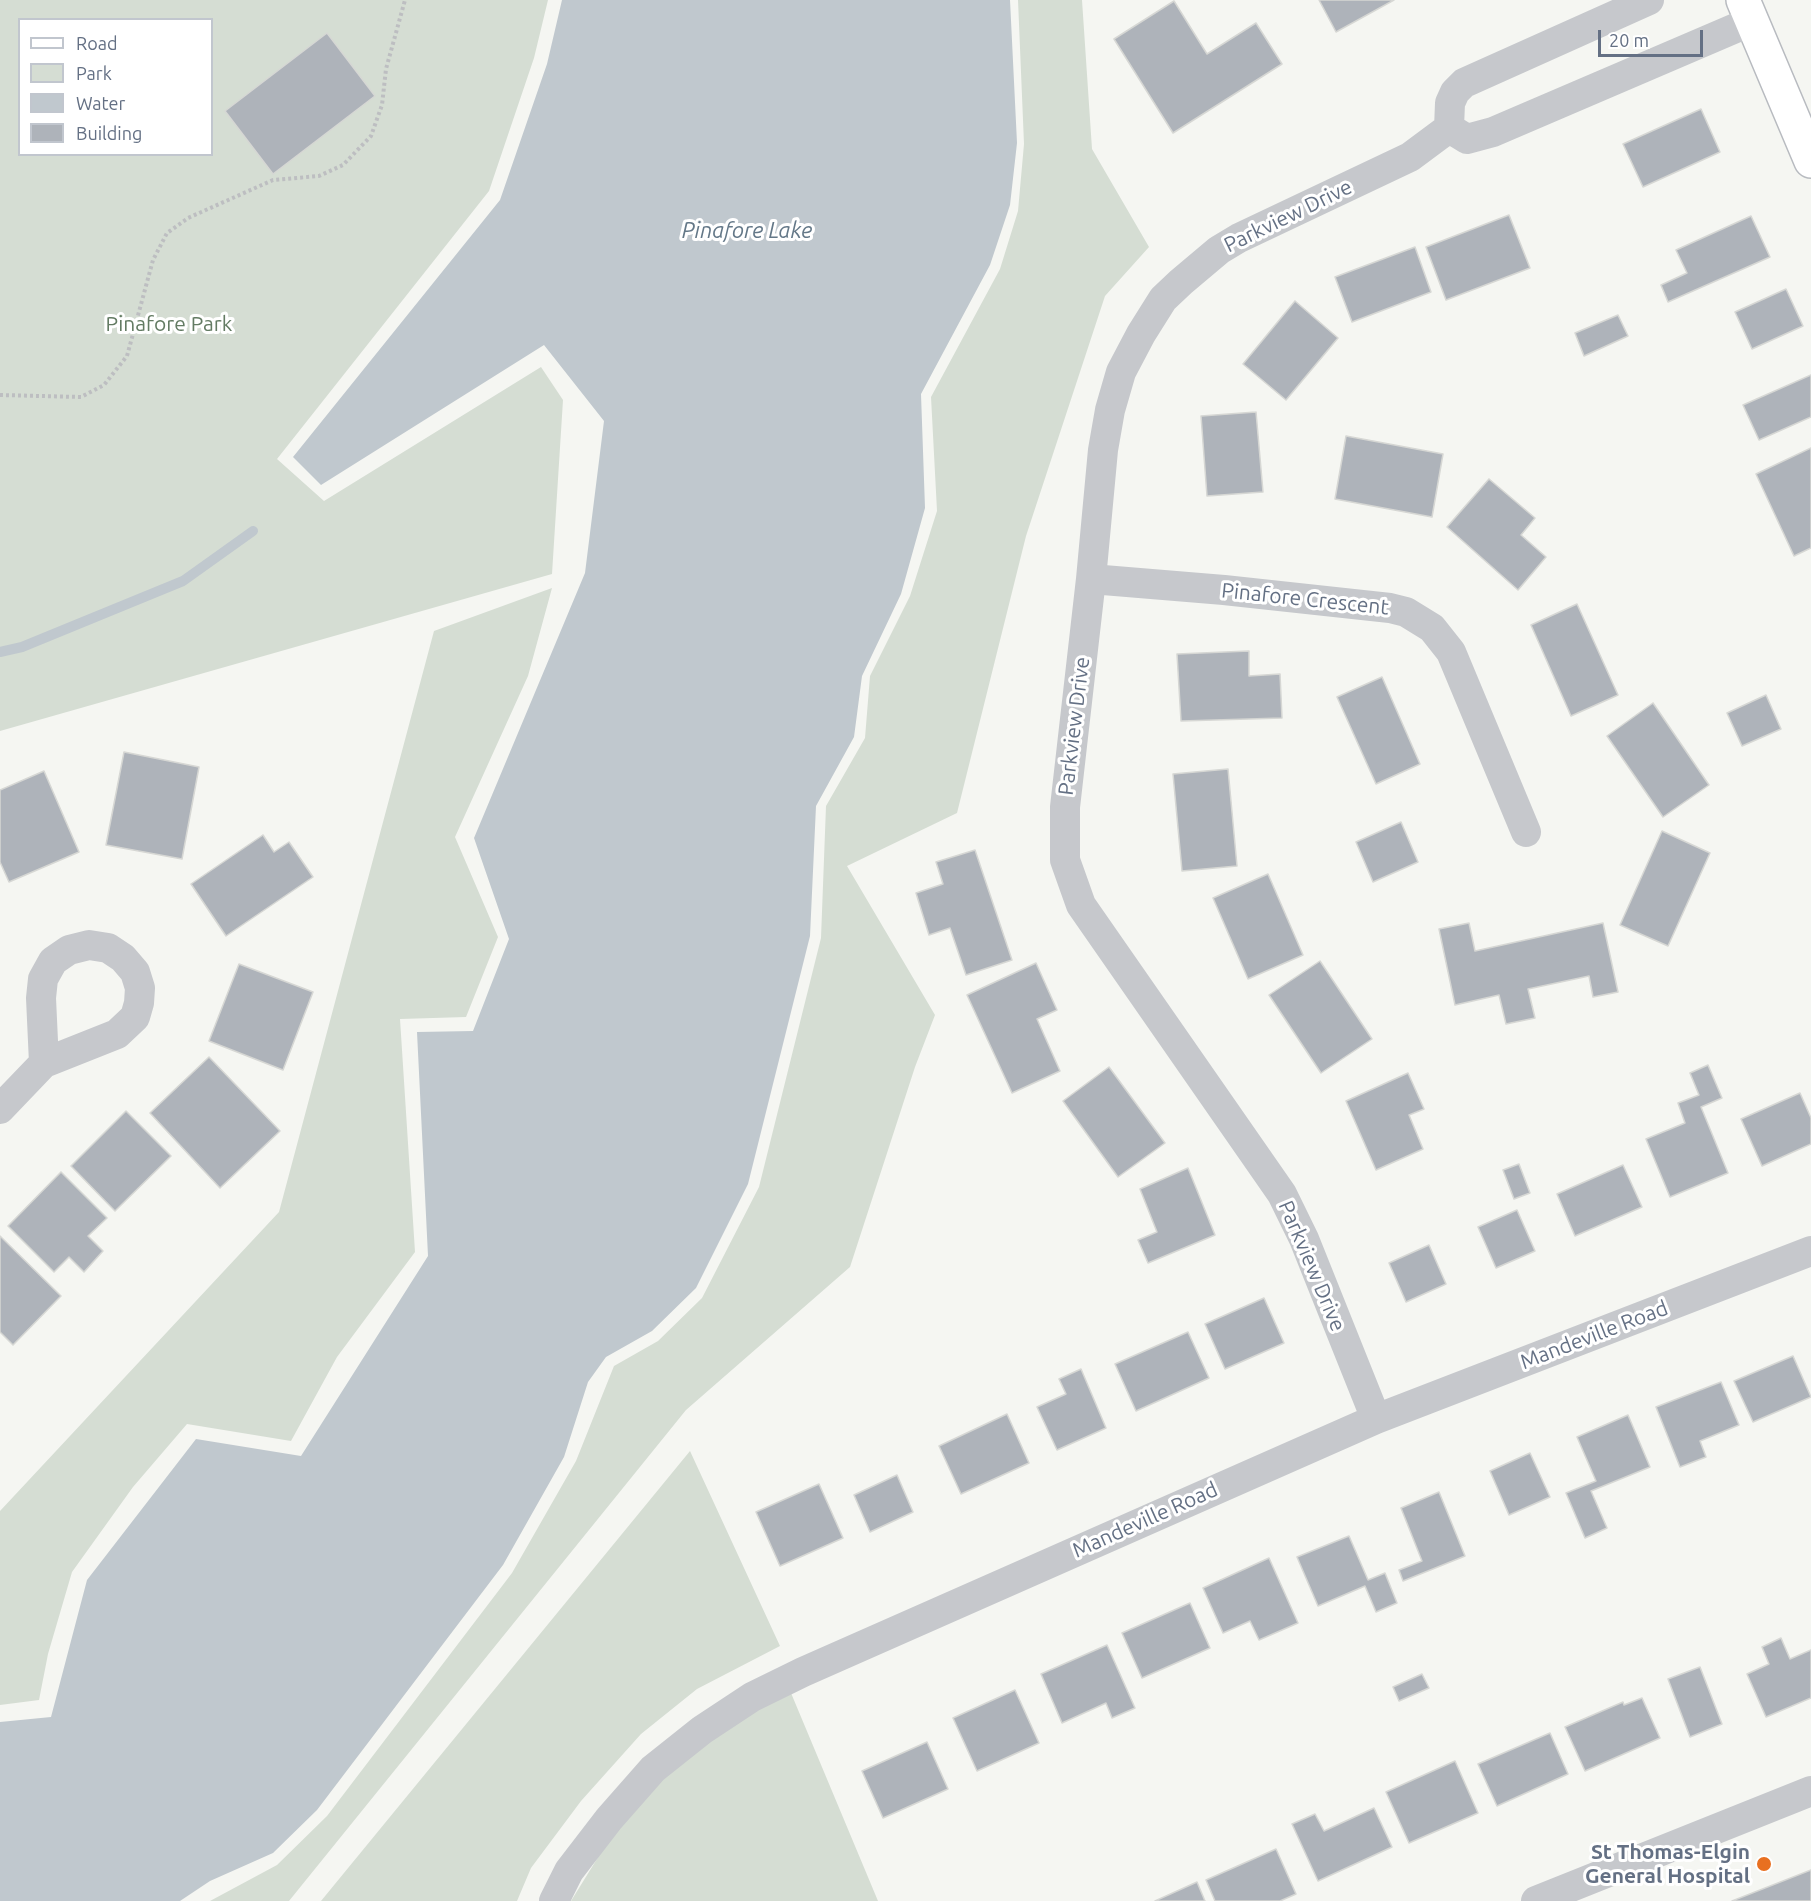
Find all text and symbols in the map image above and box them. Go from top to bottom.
legend [18,18,213,156]
scale bar [1601,18,1706,56]
text: 20 m [1609,30,1649,50]
text: Road [76,33,118,53]
text: Park [76,63,112,83]
text: Water [76,93,125,113]
text: Building [76,123,142,143]
street label: Parkview Drive [1220,174,1356,258]
water label: Pinafore Lake [682,218,812,244]
park label: Pinafore Park [106,311,232,337]
street label: Pinafore Crescent [1220,578,1390,620]
street label: Parkview Drive [1053,655,1095,797]
street label: Parkview Drive [1273,1197,1351,1335]
street label: Mandeville Road [1517,1295,1671,1375]
street label: Mandeville Road [1069,1477,1221,1563]
place label: St Thomas-Elgin General Hospital [1585,1839,1750,1889]
marker: St Thomas-Elgin General Hospital [1755,1855,1773,1873]

